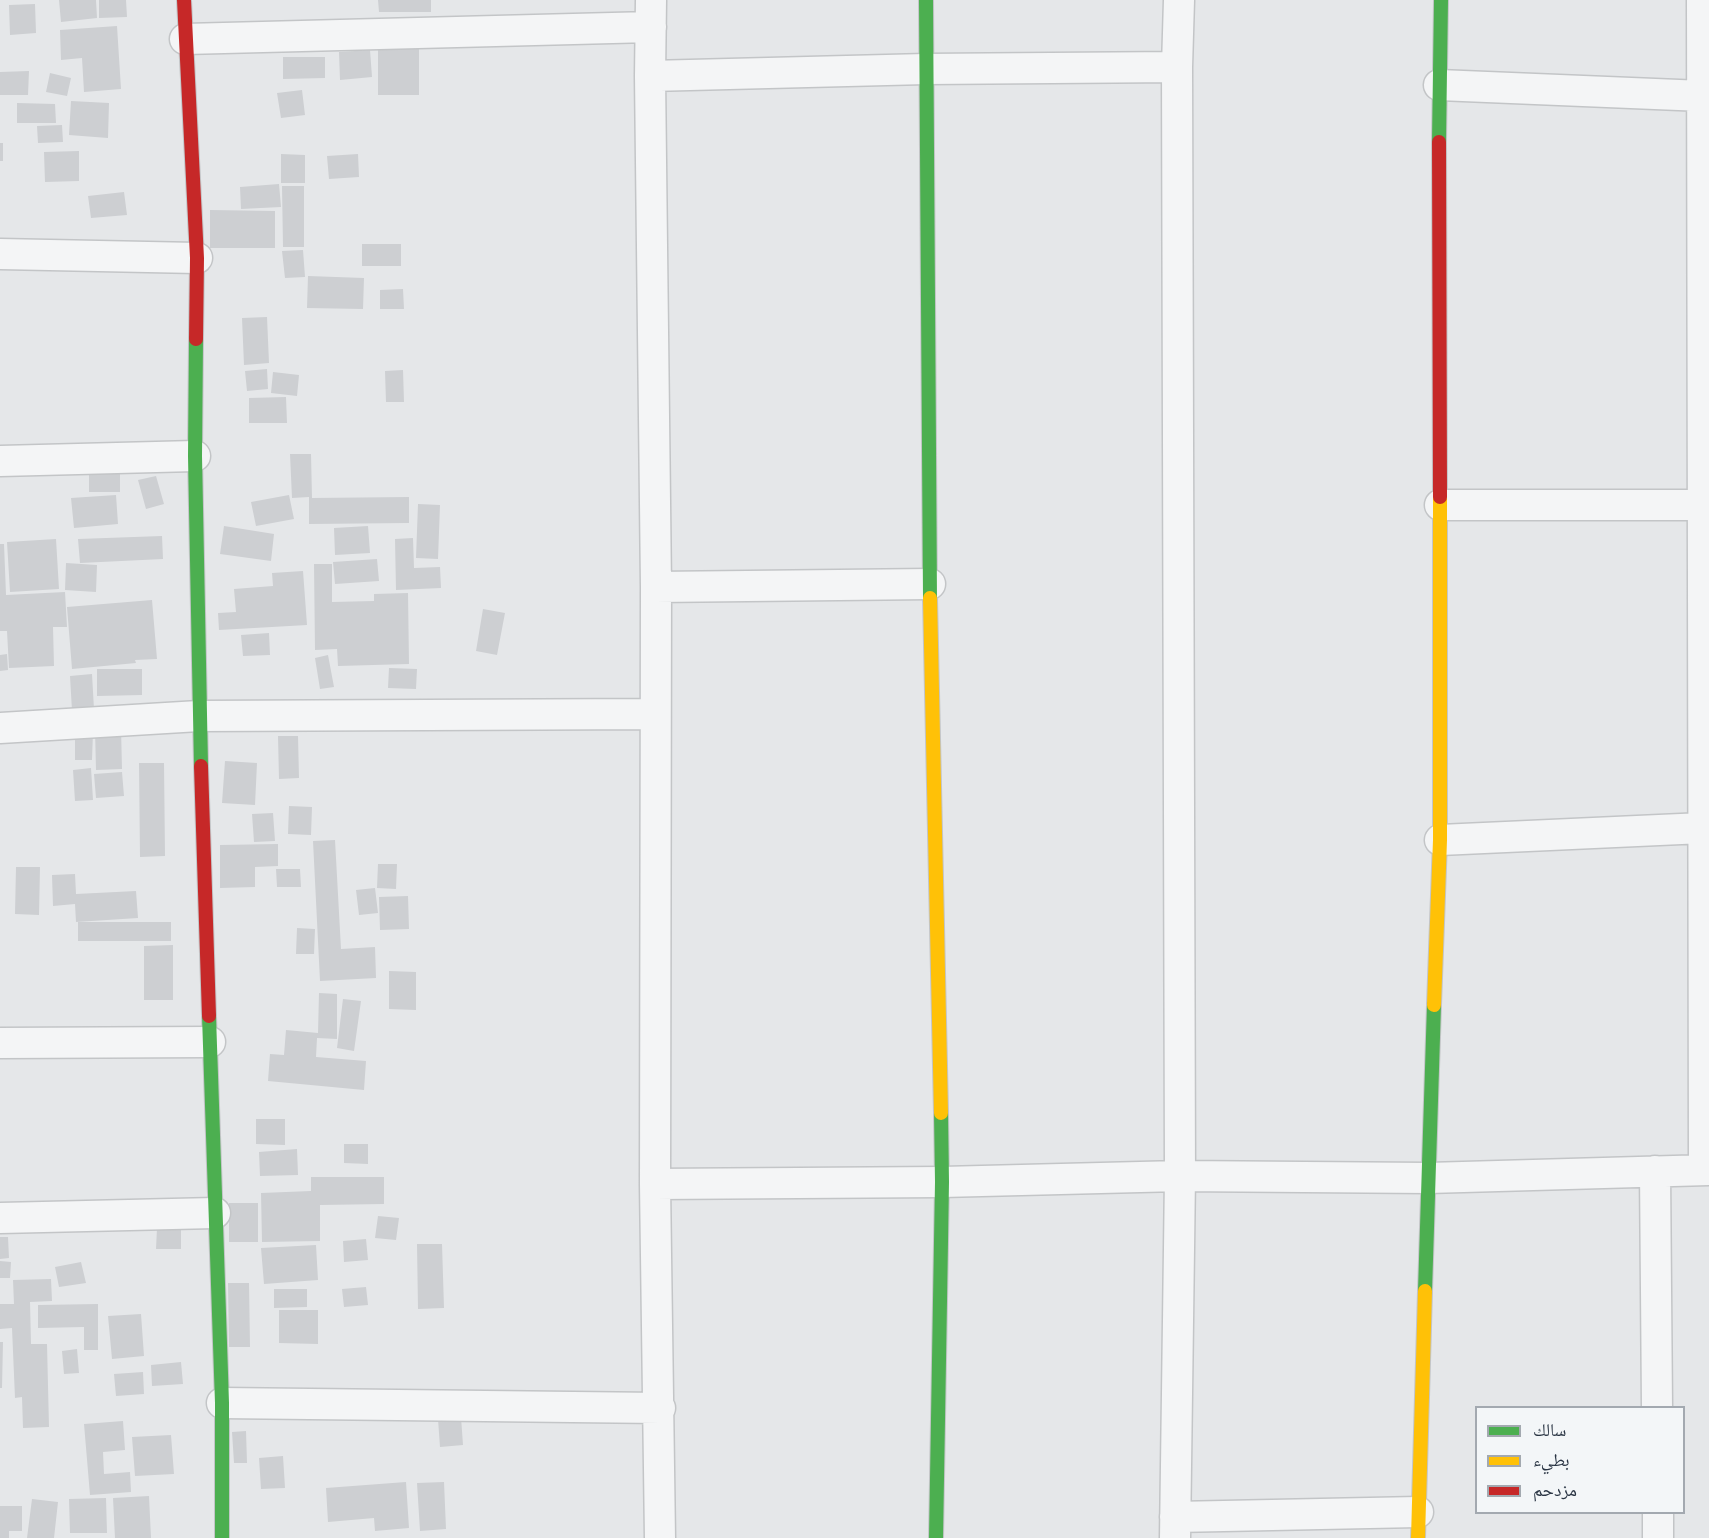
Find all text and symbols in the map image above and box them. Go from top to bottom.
legend [1475,1406,1685,1514]
text: سالك [1533,1417,1566,1442]
text: بطيء [1533,1447,1570,1472]
text: مزدحم [1533,1477,1577,1502]

